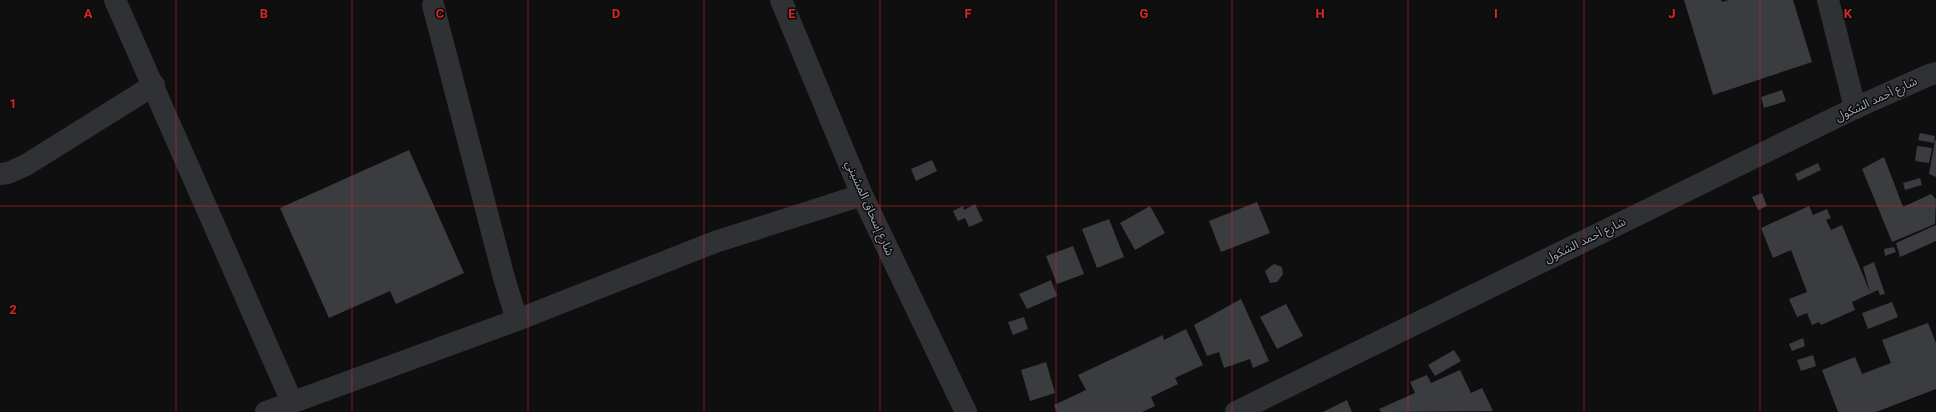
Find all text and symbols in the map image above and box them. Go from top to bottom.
text: A [84,6,93,21]
text: B [260,6,268,21]
text: C [436,6,445,21]
text: D [612,6,620,21]
text: E [788,6,796,21]
text: F [964,6,972,21]
text: G [1140,6,1149,21]
text: H [1315,6,1325,21]
text: I [1494,6,1498,21]
text: J [1668,6,1676,21]
text: K [1844,6,1853,21]
street label: شارع أحمد الشكول [1833,73,1920,126]
text: 1 [9,96,17,111]
street label: شارع إسحاق المشيني [840,158,897,259]
street label: شارع أحمد الشكول [1542,214,1629,268]
text: 2 [9,302,17,317]

